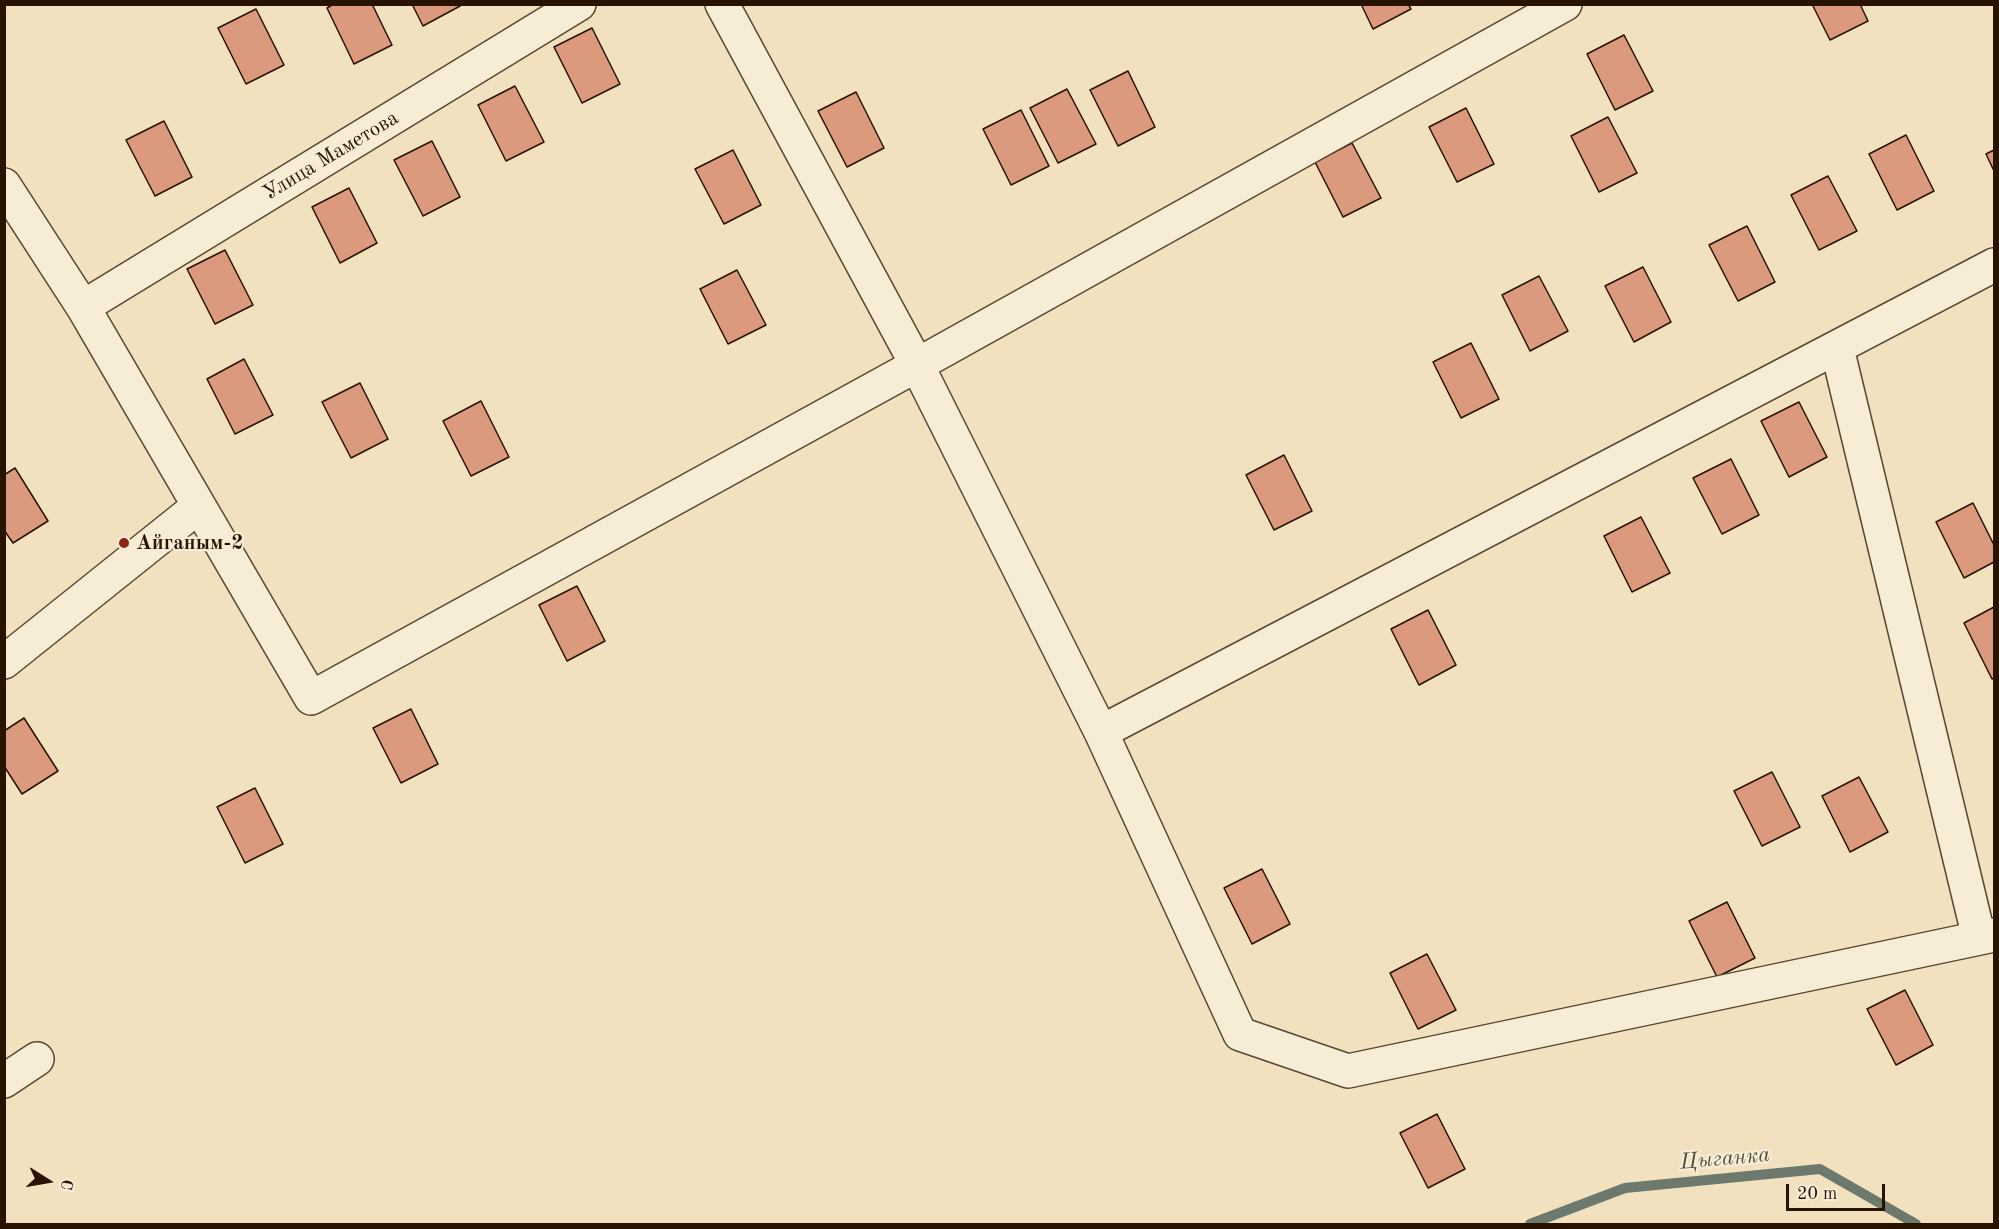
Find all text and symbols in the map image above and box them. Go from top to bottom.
street label: Улица Маметова [259,106,403,206]
place label: Айганым-2 [136,530,243,556]
marker: Айганым-2 [117,536,131,550]
water label: Цыганка [1679,1142,1771,1176]
north arrow [18,1151,78,1211]
scale bar [1789,1172,1888,1210]
text: С [57,1178,75,1191]
text: 20 m [1797,1185,1837,1203]

